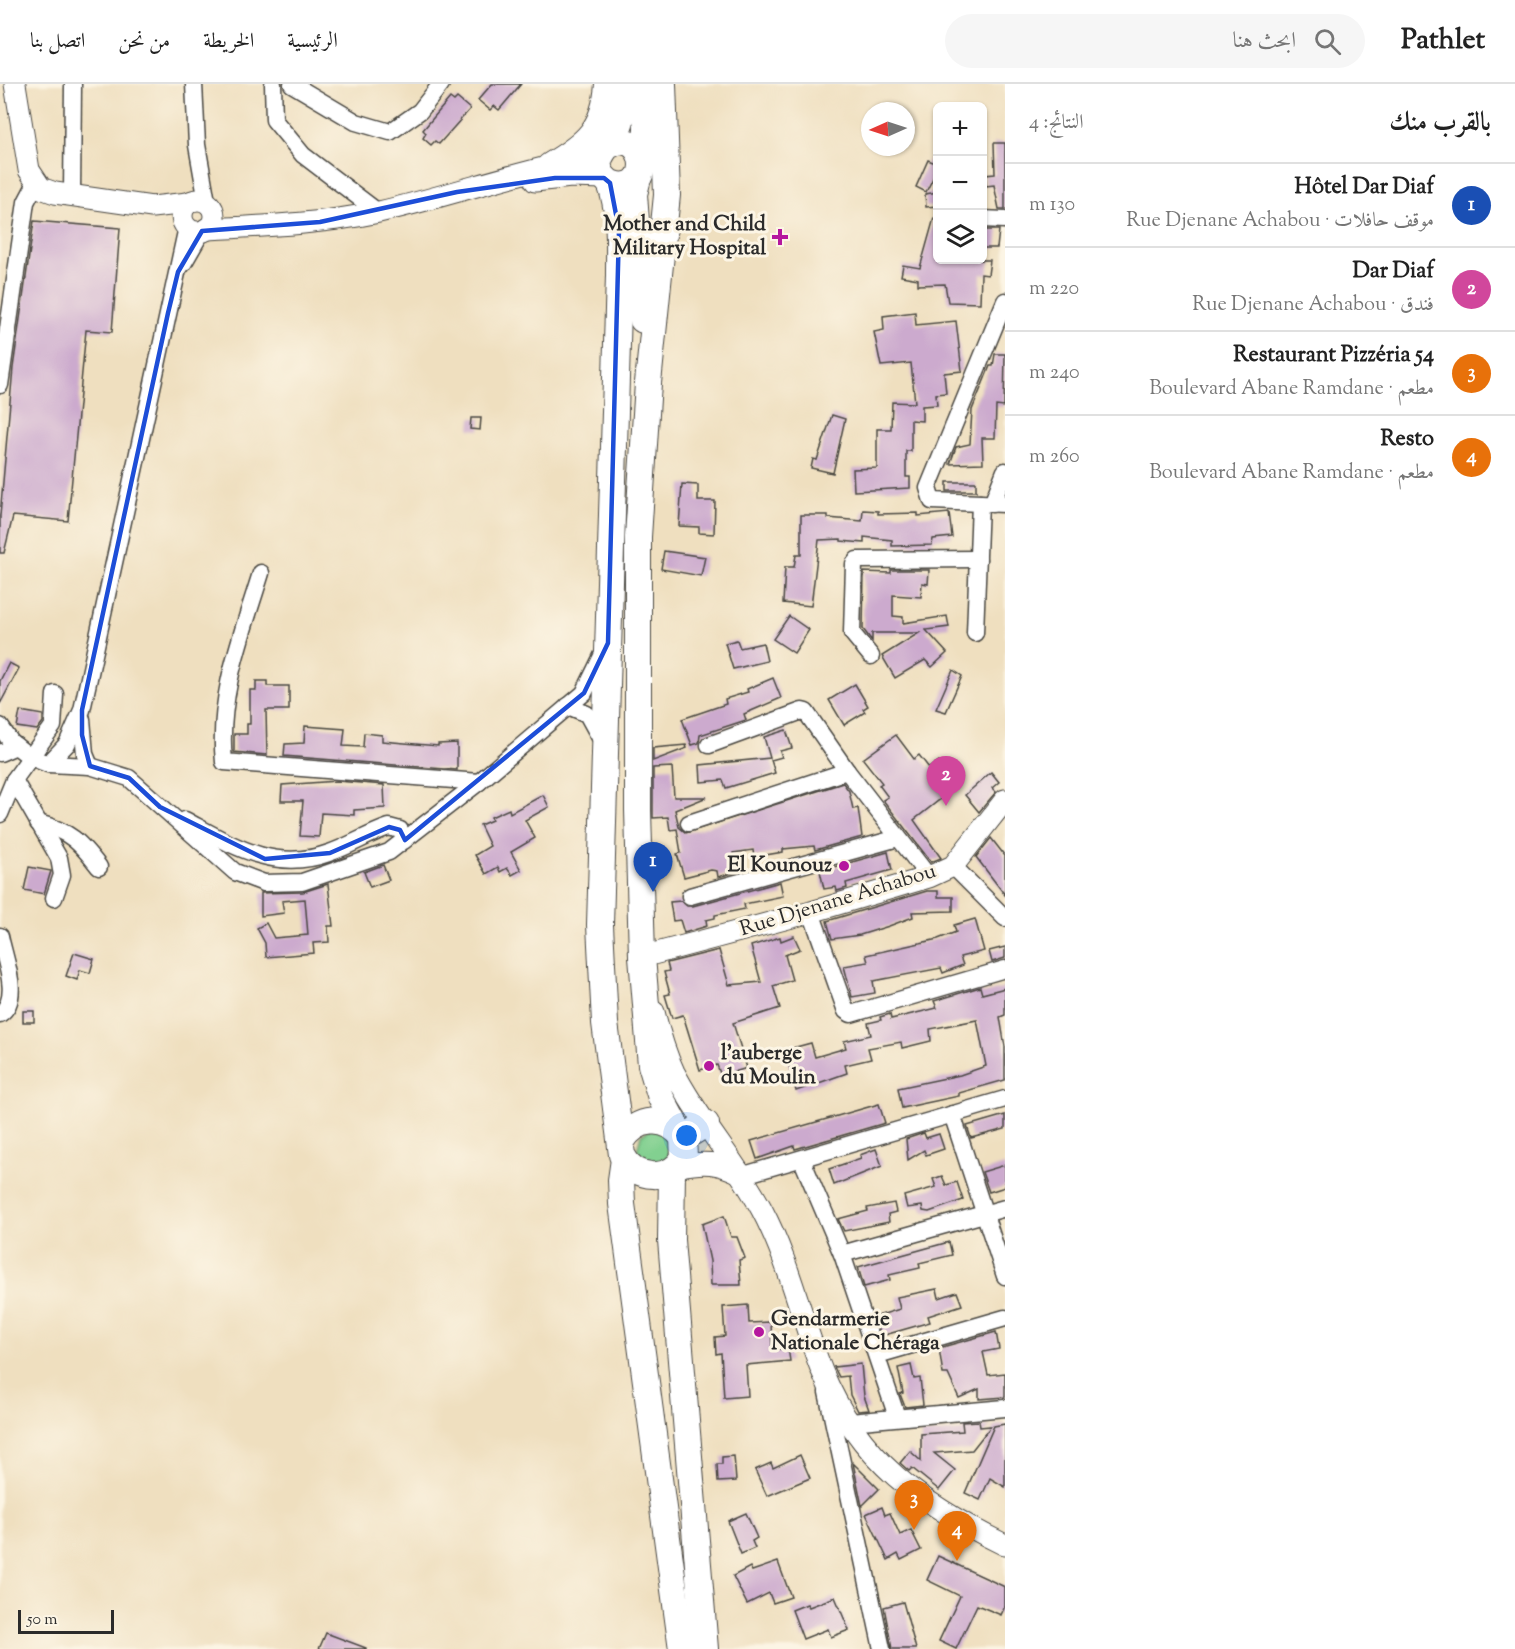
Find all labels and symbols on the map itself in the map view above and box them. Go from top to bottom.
north arrow [861,102,915,156]
place label: Mother and Child Military Hospital [603,210,766,264]
marker: Mother and Child Military Hospital [771,228,789,246]
pin: 2 [926,756,966,806]
pin: 1 [634,842,672,892]
place label: El Kounouz [727,851,832,881]
street label: Rue Djenane Achabou [736,857,940,945]
marker: El Kounouz [837,859,851,873]
place label: l'auberge du Moulin [721,1039,817,1093]
marker: l'auberge du Moulin [702,1059,716,1073]
your location [672,1121,701,1150]
place label: Gendarmerie Nationale Chéraga [771,1305,940,1359]
marker: Gendarmerie Nationale Chéraga [752,1325,766,1339]
pin: 3 [894,1480,934,1530]
pin: 4 [938,1512,976,1561]
scale bar [18,1607,114,1634]

